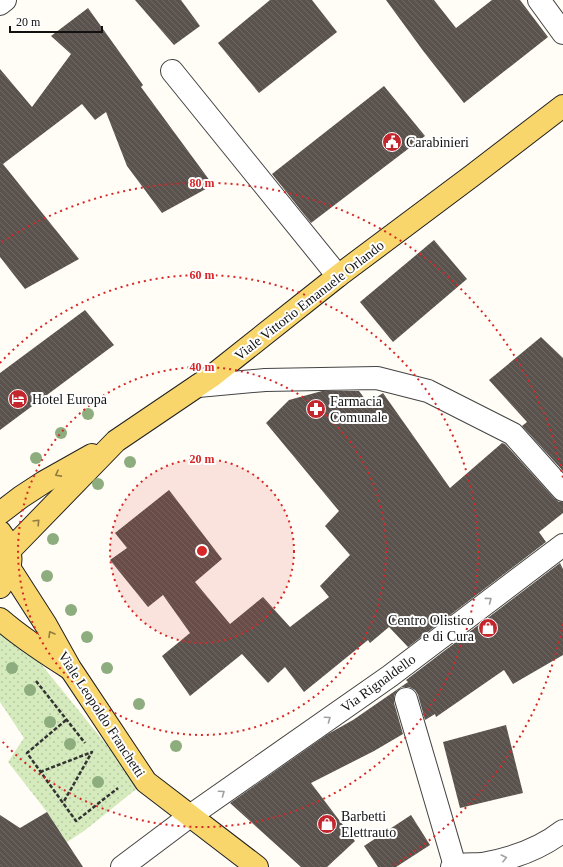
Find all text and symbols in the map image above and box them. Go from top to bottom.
scale bar [10,8,102,34]
text: 20 m [16,15,41,29]
public building icon: Carabinieri [381,131,403,153]
place label: Carabinieri [406,135,469,150]
text: 80 m [190,176,215,190]
street label: Viale Vittorio Emanuele Orlando [232,238,387,363]
text: 60 m [190,268,215,282]
text: 40 m [190,360,215,374]
hotel icon: Hotel Europa [7,388,29,410]
place label: Hotel Europa [32,392,108,407]
place label: Farmacia Comunale [330,394,388,425]
pharmacy icon: Farmacia Comunale [305,398,327,420]
text: 20 m [190,452,215,466]
one-way arrow [55,470,62,477]
one-way arrow [32,519,40,527]
centre of rings [195,544,209,558]
one-way arrow [485,598,492,605]
place label: Centro Olistico e di Cura [388,613,475,644]
shop icon: Centro Olistico e di Cura [477,617,499,639]
one-way arrow [49,631,56,638]
street label: Viale Leopoldo Franchetti [55,649,148,780]
street label: Via Rignaldello [338,651,418,715]
one-way arrow [324,717,331,724]
one-way arrow [217,791,224,798]
place label: Barbetti Elettrauto [341,809,396,840]
shop icon: Barbetti Elettrauto [316,813,338,835]
one-way arrow [500,854,507,863]

